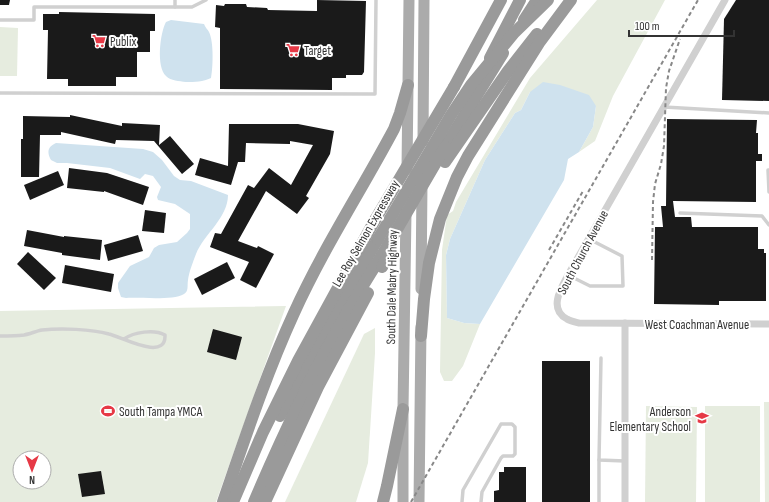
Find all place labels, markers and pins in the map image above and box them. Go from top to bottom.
supermarket icon: Publix [91,33,107,49]
place label: Publix [110,34,136,50]
supermarket icon: Target [285,42,301,58]
place label: Target [304,43,331,59]
sports icon: South Tampa YMCA [100,403,116,419]
place label: South Tampa YMCA [119,404,203,420]
place label: Anderson Elementary School [609,404,691,435]
school or university icon: Anderson Elementary School [694,410,710,426]

